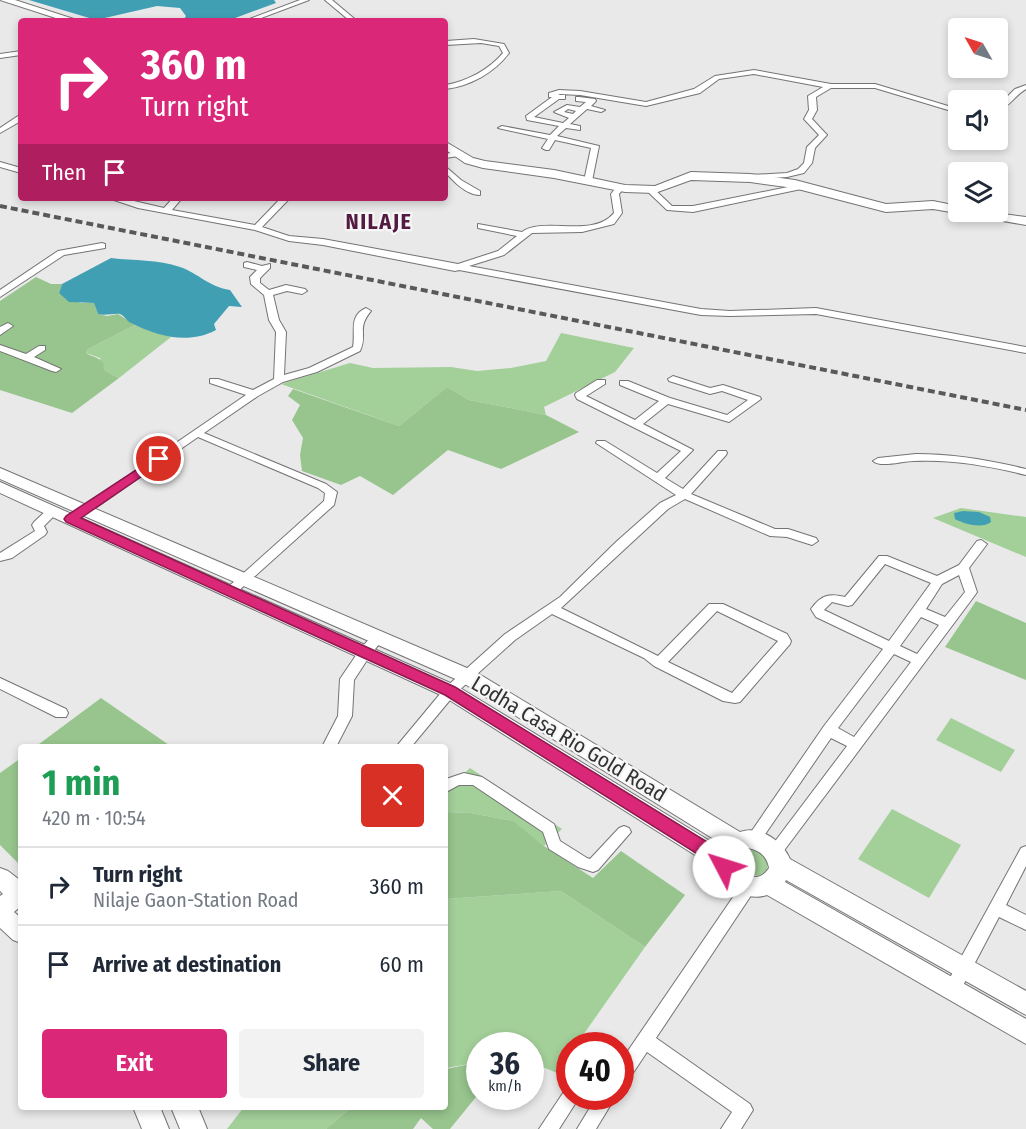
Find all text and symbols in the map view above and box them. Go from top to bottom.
north arrow [948,18,1008,78]
map controls [948,18,1008,222]
text: 360 m [141,40,247,90]
icon: right [42,42,120,120]
button: sound [948,90,1008,150]
text: Turn right [141,91,249,123]
icon: arrive [98,156,131,189]
text: Then [42,159,86,186]
button: layers [948,162,1008,222]
district label: NILAJE [345,208,413,235]
pin [133,433,184,484]
icon: arrive [142,442,175,475]
street label: Lodha Casa Rio Gold Road [467,670,671,808]
text: 1 min [42,761,120,805]
button: close [361,764,424,827]
text: 420 m · 10:54 [42,806,146,830]
position arrow [692,835,756,899]
text: Turn right [93,861,182,888]
icon: right [42,870,75,903]
text: 360 m [370,873,424,900]
text: Nilaje Gaon-Station Road [93,888,298,912]
icon: arrive [42,948,75,981]
text: Arrive at destination [93,951,281,978]
text: 60 m [380,951,424,978]
button: Exit [42,1029,227,1098]
button: Share [239,1029,424,1098]
speed limit sign: 40 [556,1032,634,1110]
text: 36 [490,1046,520,1082]
text: km/h [488,1077,522,1095]

